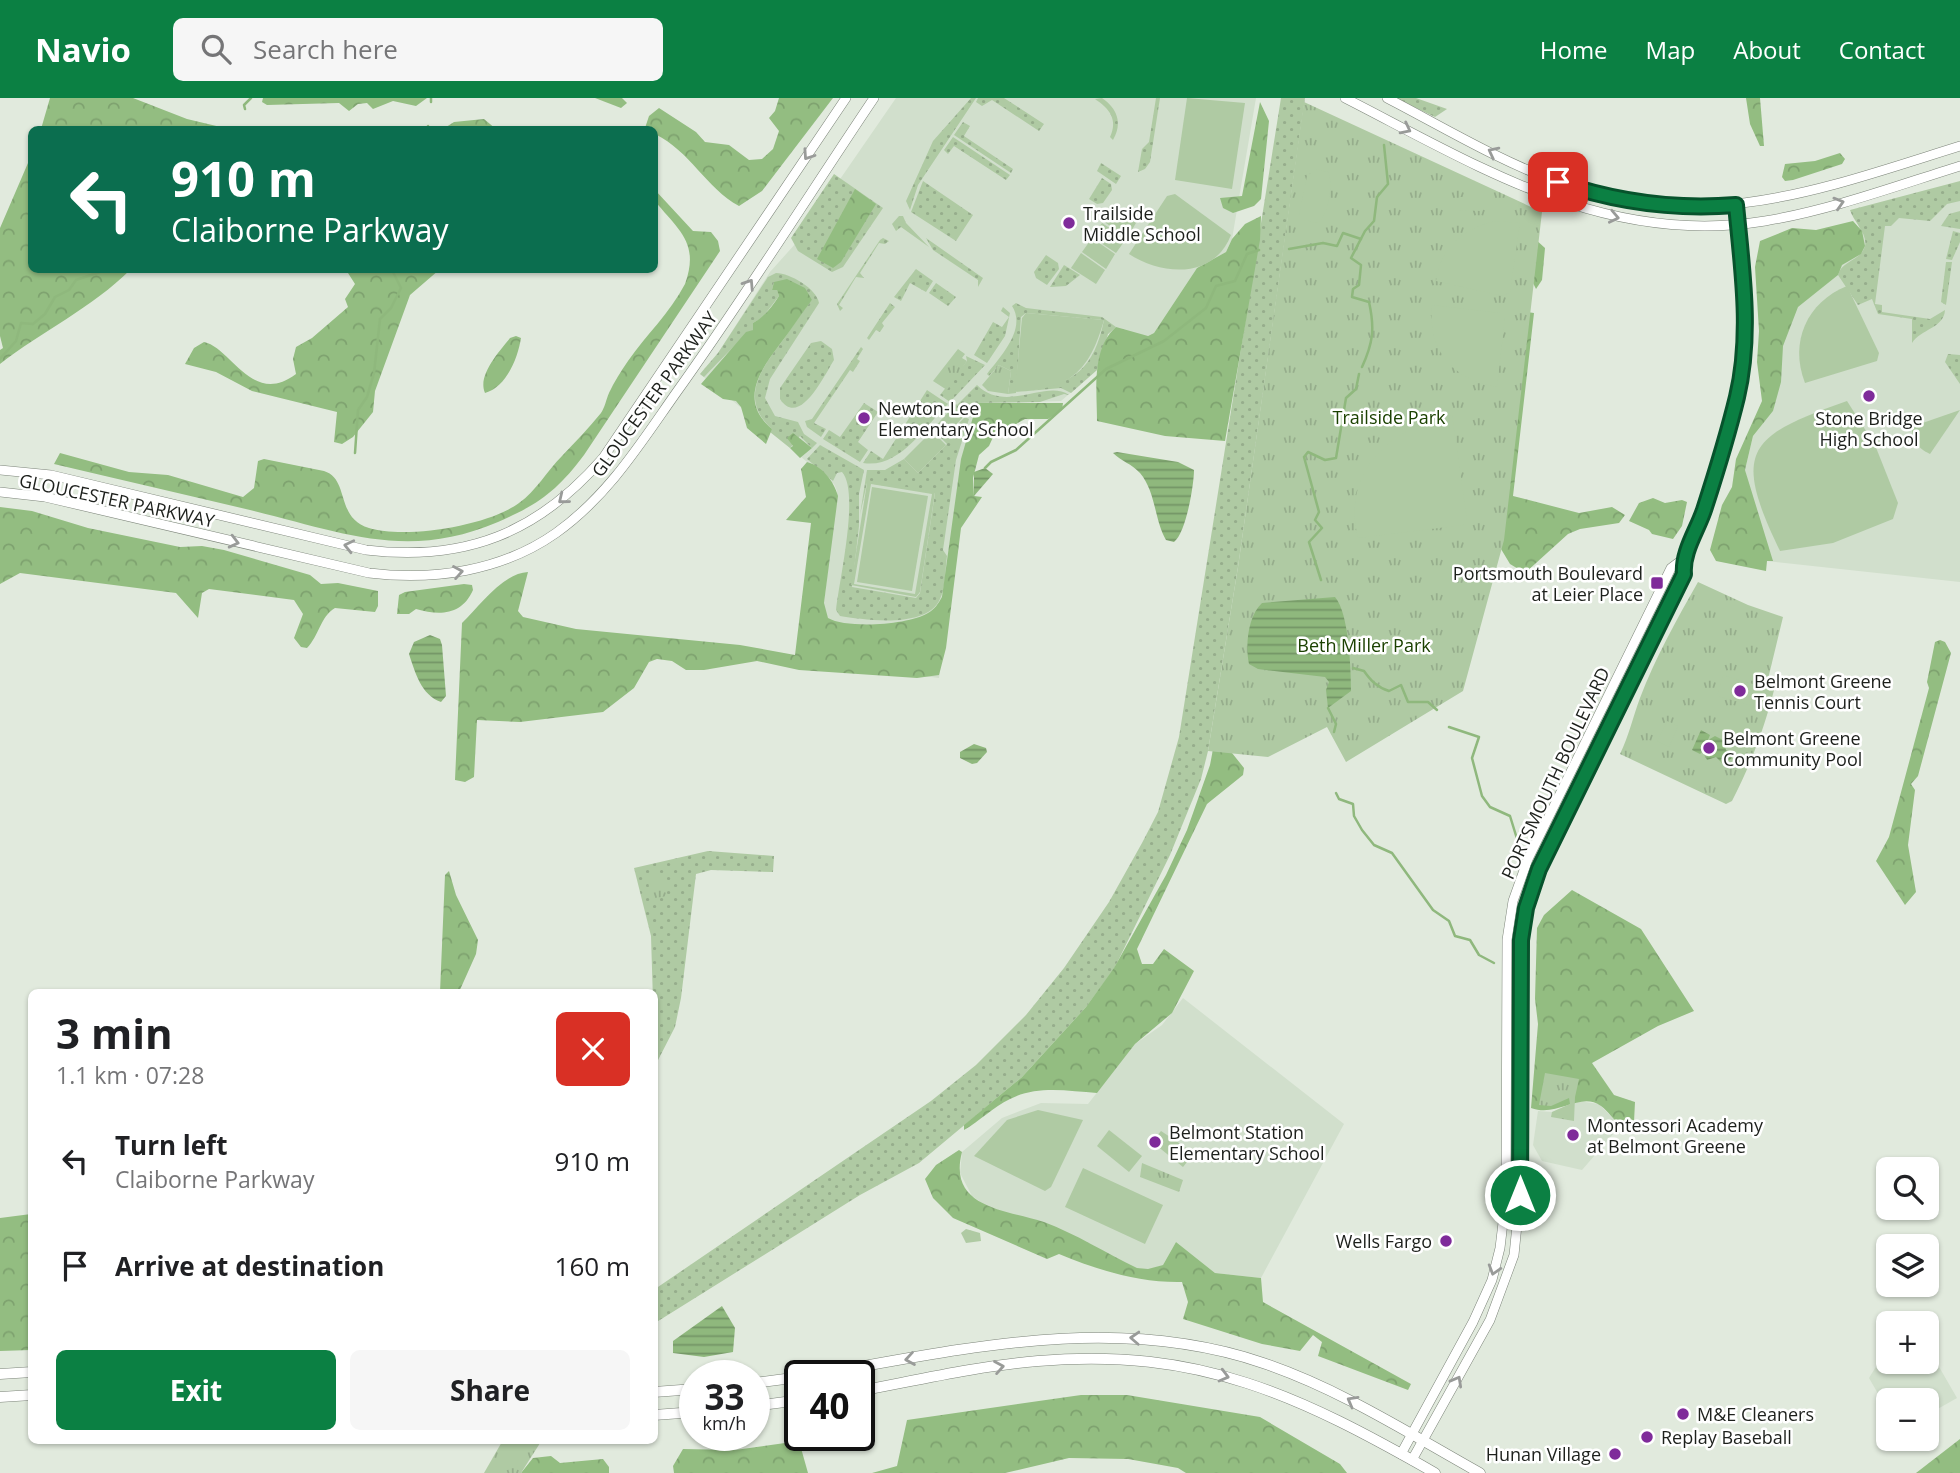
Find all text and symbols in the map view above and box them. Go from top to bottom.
search box [173,18,663,81]
text: Navio [35,27,131,72]
icon: search [197,30,235,68]
text: Search here [253,31,398,67]
text: Home [1540,33,1608,66]
text: Map [1646,33,1695,66]
text: About [1733,33,1801,66]
text: Contact [1839,33,1925,66]
one-way arrow [1398,121,1411,134]
text: 910 m [171,145,316,211]
one-way arrow [803,147,816,160]
one-way arrow [1488,147,1500,161]
pin [1528,152,1588,212]
icon: left [56,154,147,245]
icon: arrive [1539,163,1577,201]
one-way arrow [1832,197,1844,211]
place label: Trailside Middle School [1083,201,1201,246]
text: Claiborne Parkway [171,208,448,251]
one-way arrow [1608,208,1620,223]
marker: Trailside Middle School [1061,215,1077,231]
one-way arrow [741,279,754,292]
street label: GLOUCESTER PARKWAY [586,306,723,482]
marker: Stone Bridge High School [1861,388,1877,404]
place label: Newton-Lee Elementary School [878,396,1034,441]
park label: Trailside Park [1333,405,1446,429]
place label: Stone Bridge High School [1815,406,1923,451]
marker: Newton-Lee Elementary School [856,410,872,426]
street label: GLOUCESTER PARKWAY [17,468,218,533]
one-way arrow [558,490,570,503]
one-way arrow [228,534,240,548]
one-way arrow [343,540,355,554]
place label: Portsmouth Boulevard at Leier Place [1453,561,1643,606]
one-way arrow [452,565,464,580]
marker: Portsmouth Boulevard at Leier Place [1649,575,1665,591]
park label: Beth Miller Park [1297,633,1431,657]
street label: PORTSMOUTH BOULEVARD [1495,663,1615,883]
place label: Belmont Greene Tennis Court [1754,669,1892,714]
marker: Belmont Greene Tennis Court [1732,683,1748,699]
place label: Belmont Greene Community Pool [1723,726,1862,771]
marker: Belmont Greene Community Pool [1701,740,1717,756]
text: 3 min [56,1004,173,1061]
button: close [556,1012,630,1086]
text: 1.1 km · 07:28 [56,1059,204,1091]
place label: Montessori Academy at Belmont Greene [1587,1113,1764,1158]
place label: Belmont Station Elementary School [1169,1120,1325,1165]
text: Turn left [115,1127,227,1163]
marker: Montessori Academy at Belmont Greene [1565,1127,1581,1143]
marker: Belmont Station Elementary School [1147,1134,1163,1150]
icon: left [56,1142,94,1180]
text: 910 m [555,1143,630,1179]
map controls [1876,1157,1939,1451]
button: search [1876,1157,1939,1220]
position arrow [1483,1158,1557,1232]
text: Claiborne Parkway [115,1163,314,1195]
place label: Wells Fargo [1336,1229,1432,1253]
marker: Wells Fargo [1438,1233,1454,1249]
button: layers [1876,1234,1939,1297]
icon: arrive [56,1247,94,1285]
text: Arrive at destination [115,1248,384,1284]
text: 160 m [555,1248,630,1284]
one-way arrow [1488,1264,1503,1276]
button: + [1876,1311,1939,1374]
one-way arrow [1130,1331,1141,1346]
button: Exit [56,1350,336,1430]
button: Share [350,1350,630,1430]
one-way arrow [904,1351,916,1366]
speed limit sign: 40 [784,1360,875,1451]
one-way arrow [993,1360,1005,1375]
one-way arrow [1218,1368,1230,1382]
text: 33 [704,1373,745,1420]
one-way arrow [1448,1376,1462,1389]
button: − [1876,1388,1939,1451]
one-way arrow [1347,1396,1359,1409]
place label: M&E Cleaners [1697,1402,1814,1426]
marker: M&E Cleaners [1675,1406,1691,1422]
text: km/h [703,1411,746,1435]
place label: Replay Baseball [1661,1425,1792,1449]
marker: Replay Baseball [1639,1429,1655,1445]
place label: Hunan Village [1486,1442,1601,1466]
marker: Hunan Village [1607,1446,1623,1462]

